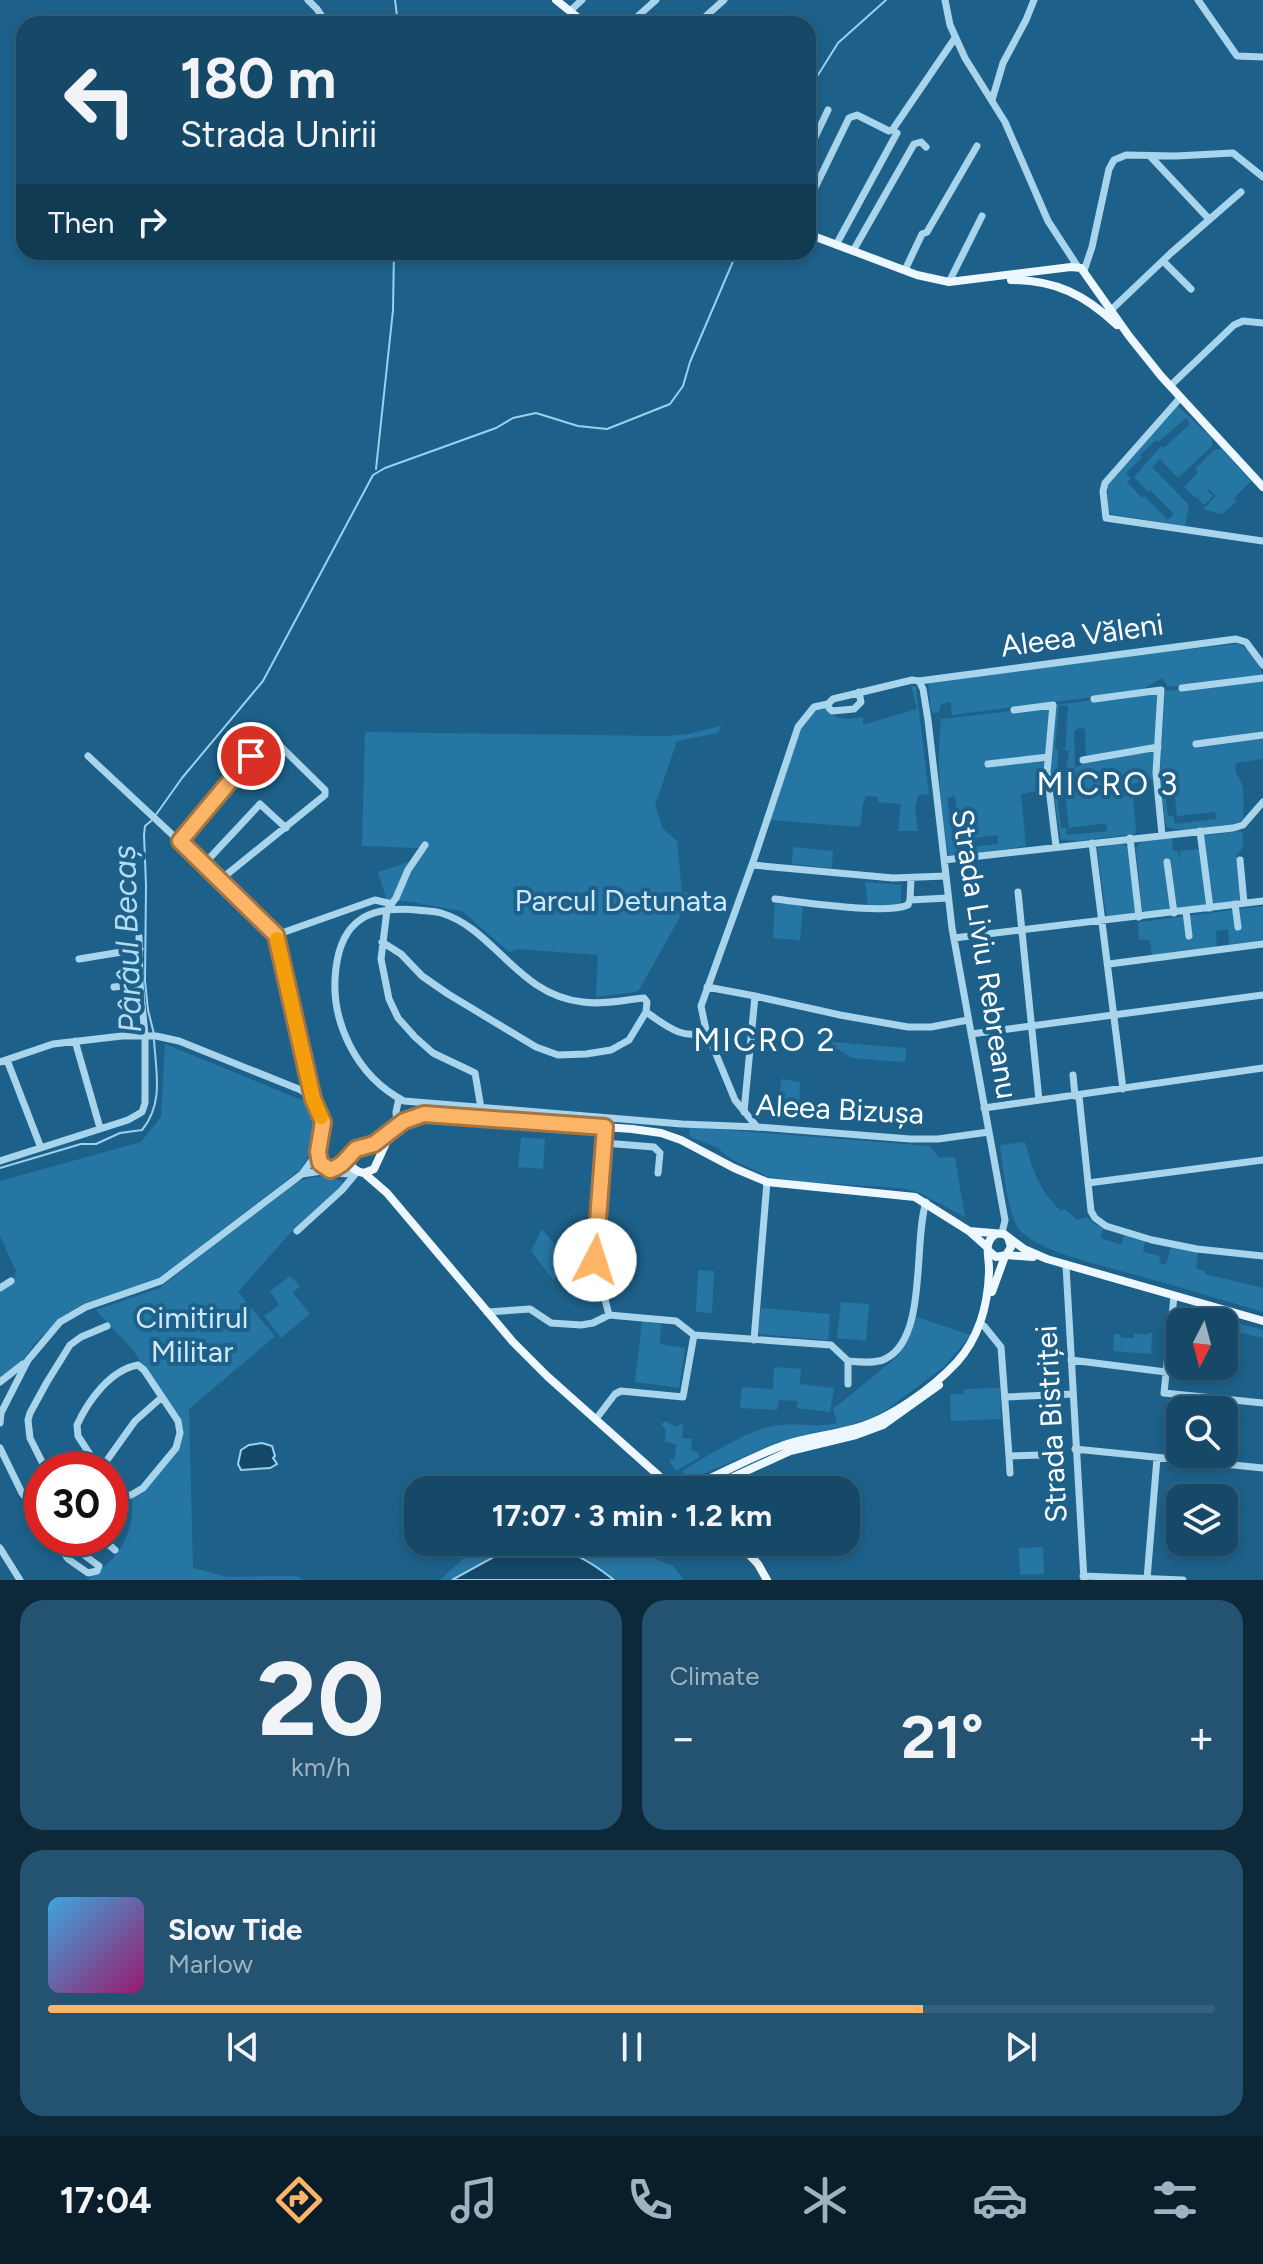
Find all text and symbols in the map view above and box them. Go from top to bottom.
text: 180 m [180,45,336,112]
icon: left [48,48,152,152]
text: Strada Unirii [180,113,377,156]
icon: right [130,200,174,244]
text: Then [48,204,114,241]
street label: Aleea Văleni [998,605,1166,665]
pin [217,722,285,790]
icon: arrive [229,734,273,778]
district label: MICRO 3 [1037,765,1180,803]
street label: Strada Liviu Rebreanu [944,807,1026,1101]
water label: Pârâul Becaș [105,845,149,1033]
park label: Parcul Detunata [514,882,728,919]
district label: MICRO 2 [693,1021,837,1059]
street label: Aleea Bizușa [755,1086,925,1132]
position arrow [553,1218,637,1302]
park label: Cimitirul Militar [136,1299,248,1370]
north arrow [1166,1308,1238,1380]
map controls [1166,1308,1238,1556]
street label: Strada Bistriței [1027,1324,1075,1524]
button: search [1166,1396,1238,1468]
speed limit sign: 30 [24,1452,128,1556]
button: layers [1166,1484,1238,1556]
text: 17:07 · 3 min · 1.2 km [492,1497,772,1534]
text: 20 [257,1636,385,1761]
text: Climate [670,1660,759,1692]
text: 21° [901,1701,984,1773]
text: − [670,1711,697,1764]
text: + [1188,1711,1215,1764]
text: km/h [291,1751,350,1783]
text: Slow Tide [168,1911,302,1948]
text: Marlow [168,1948,253,1980]
icon: previous [221,2025,265,2069]
icon: pause [610,2025,654,2069]
icon: next [999,2025,1043,2069]
icon: directions [271,2172,327,2228]
icon: music [446,2172,502,2228]
icon: phone [622,2172,678,2228]
icon: climate [797,2172,853,2228]
icon: car [972,2172,1028,2228]
icon: filters [1147,2172,1203,2228]
text: 17:04 [60,2179,152,2222]

